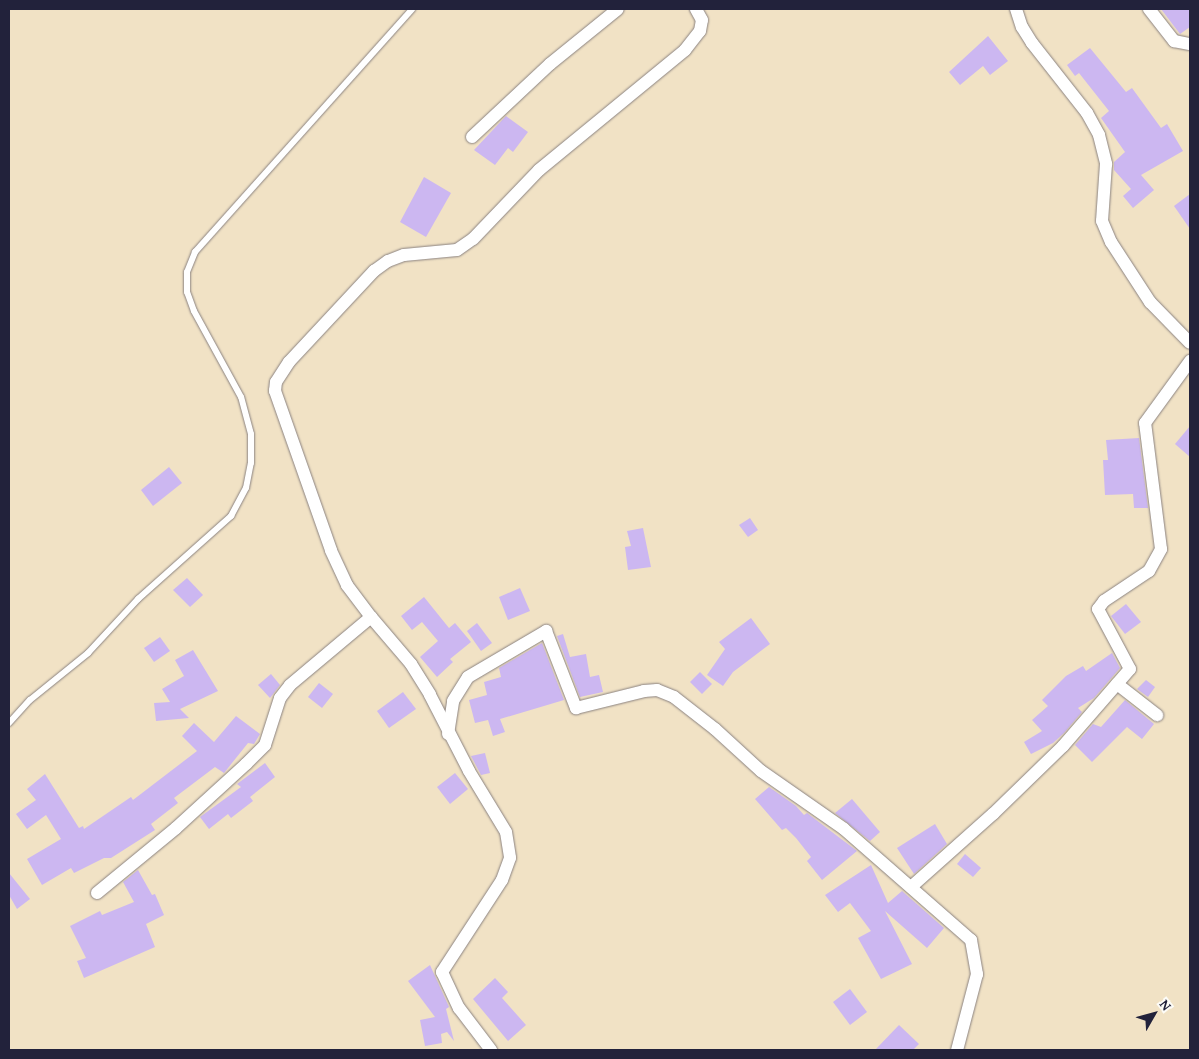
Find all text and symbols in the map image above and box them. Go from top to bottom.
north arrow [1129,989,1179,1039]
text: N [1155,995,1177,1015]

